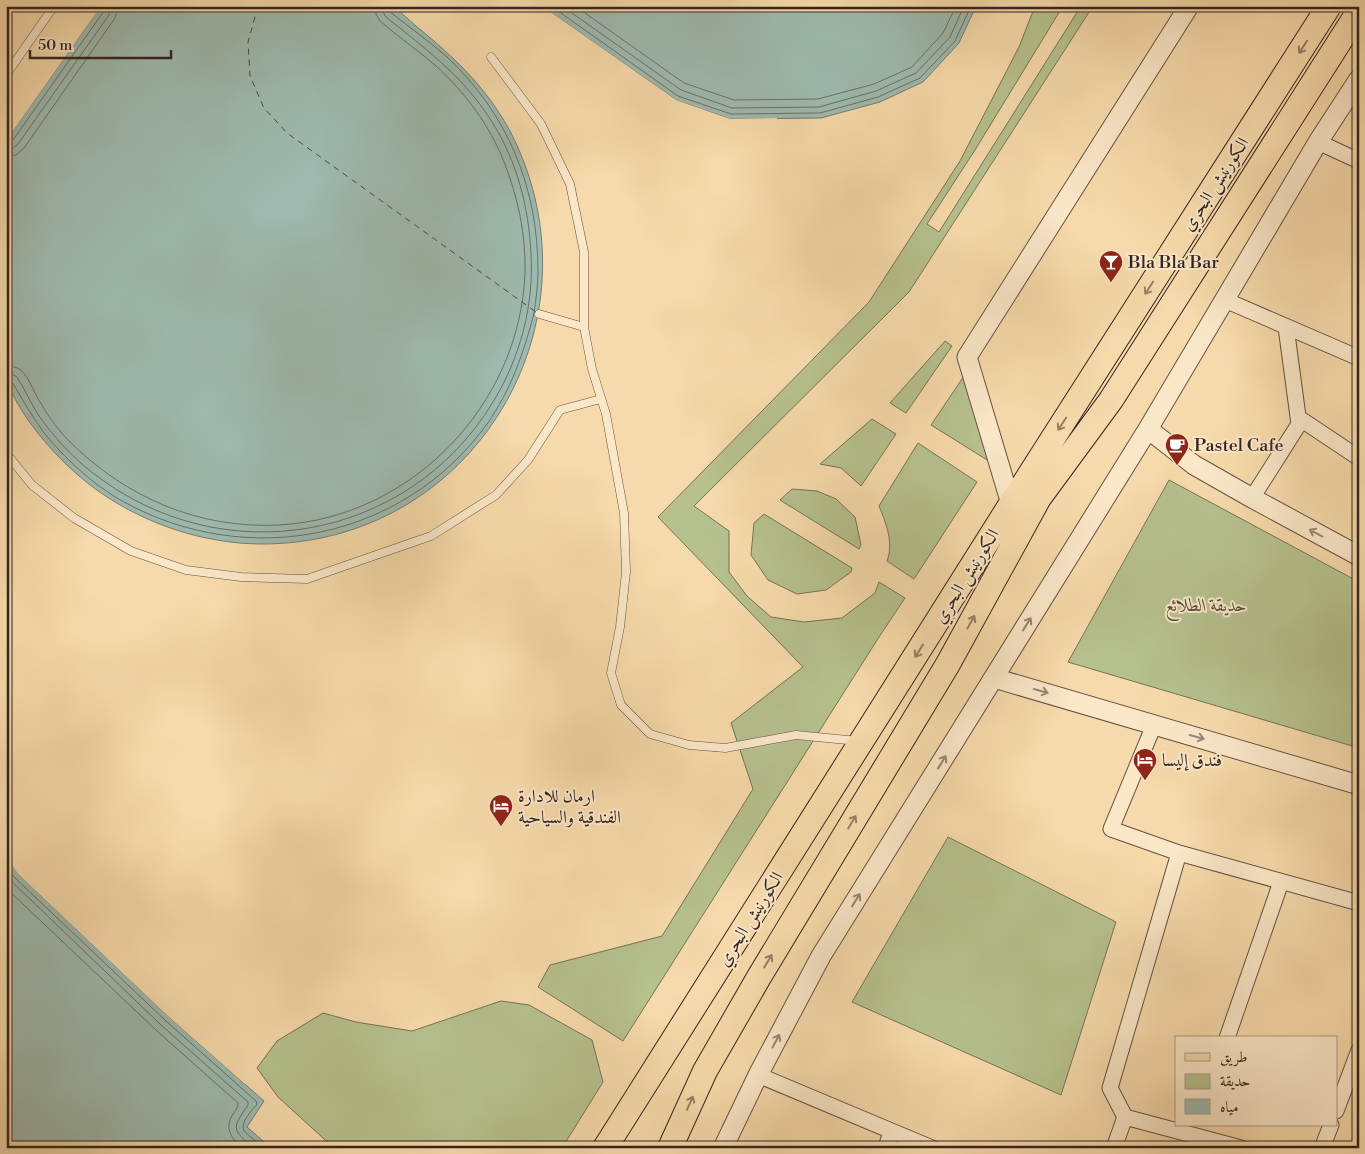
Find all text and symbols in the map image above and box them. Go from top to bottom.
scale bar [30,28,171,60]
text: 50 m [38,36,72,55]
one-way arrow [1297,40,1307,54]
street label: الكورنيش البحري [1177,133,1257,237]
bar icon: Bla Bla Bar [1098,249,1124,283]
place label: Bla Bla Bar [1127,251,1219,274]
one-way arrow [1144,280,1154,294]
one-way arrow [1056,417,1066,431]
cafe icon: Pastel Cafe [1164,432,1190,466]
place label: Pastel Cafe [1194,434,1284,457]
street label: الكورنيش البحري [928,525,1007,629]
one-way arrow [1309,528,1324,537]
park label: حديقة الطلائع [1165,594,1247,621]
one-way arrow [967,615,976,630]
one-way arrow [1023,617,1033,631]
one-way arrow [914,643,924,657]
one-way arrow [1032,687,1048,697]
one-way arrow [1188,733,1204,743]
hotel icon: فندق إليسا [1132,747,1158,781]
place label: فندق إليسا [1162,749,1222,772]
one-way arrow [936,755,947,769]
place label: ارمان للادارة الفندقية والسياحية [518,785,621,829]
hotel icon: ارمان للادارة الفندقية والسياحية [488,793,514,827]
one-way arrow [848,816,858,830]
street label: الكورنيش البحري [712,868,791,972]
one-way arrow [851,893,861,907]
one-way arrow [764,955,774,969]
one-way arrow [771,1034,781,1049]
legend [1175,1036,1338,1126]
text: طريق [1220,1048,1247,1067]
text: حديقة [1220,1072,1250,1091]
one-way arrow [686,1096,695,1111]
text: مياه [1220,1098,1238,1117]

